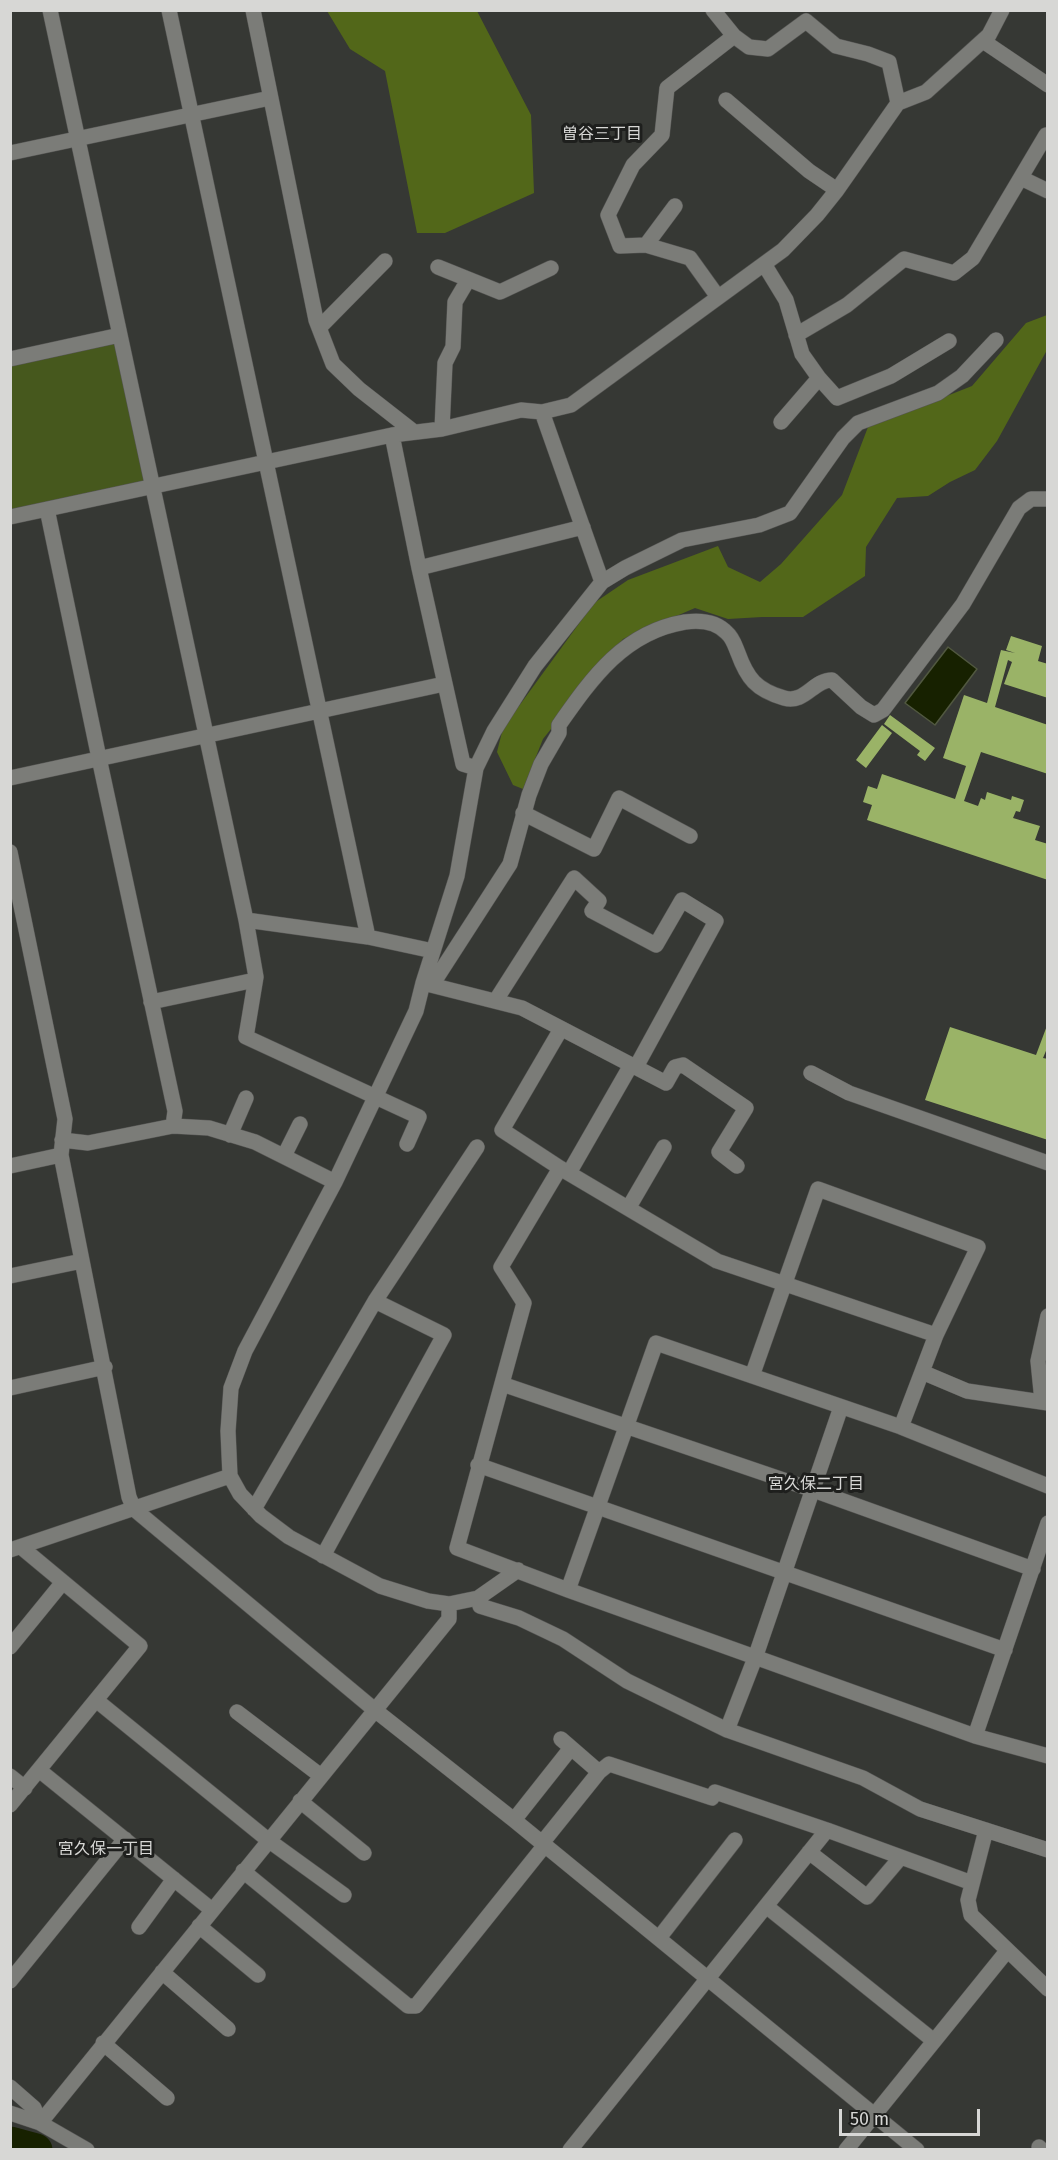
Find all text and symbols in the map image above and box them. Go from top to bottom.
district label: 曽谷三丁目 [562,125,642,145]
district label: 宮久保二丁目 [768,1475,864,1495]
district label: 宮久保一丁目 [58,1840,154,1860]
scale bar [842,2097,983,2135]
text: 50 m [850,2108,889,2130]

